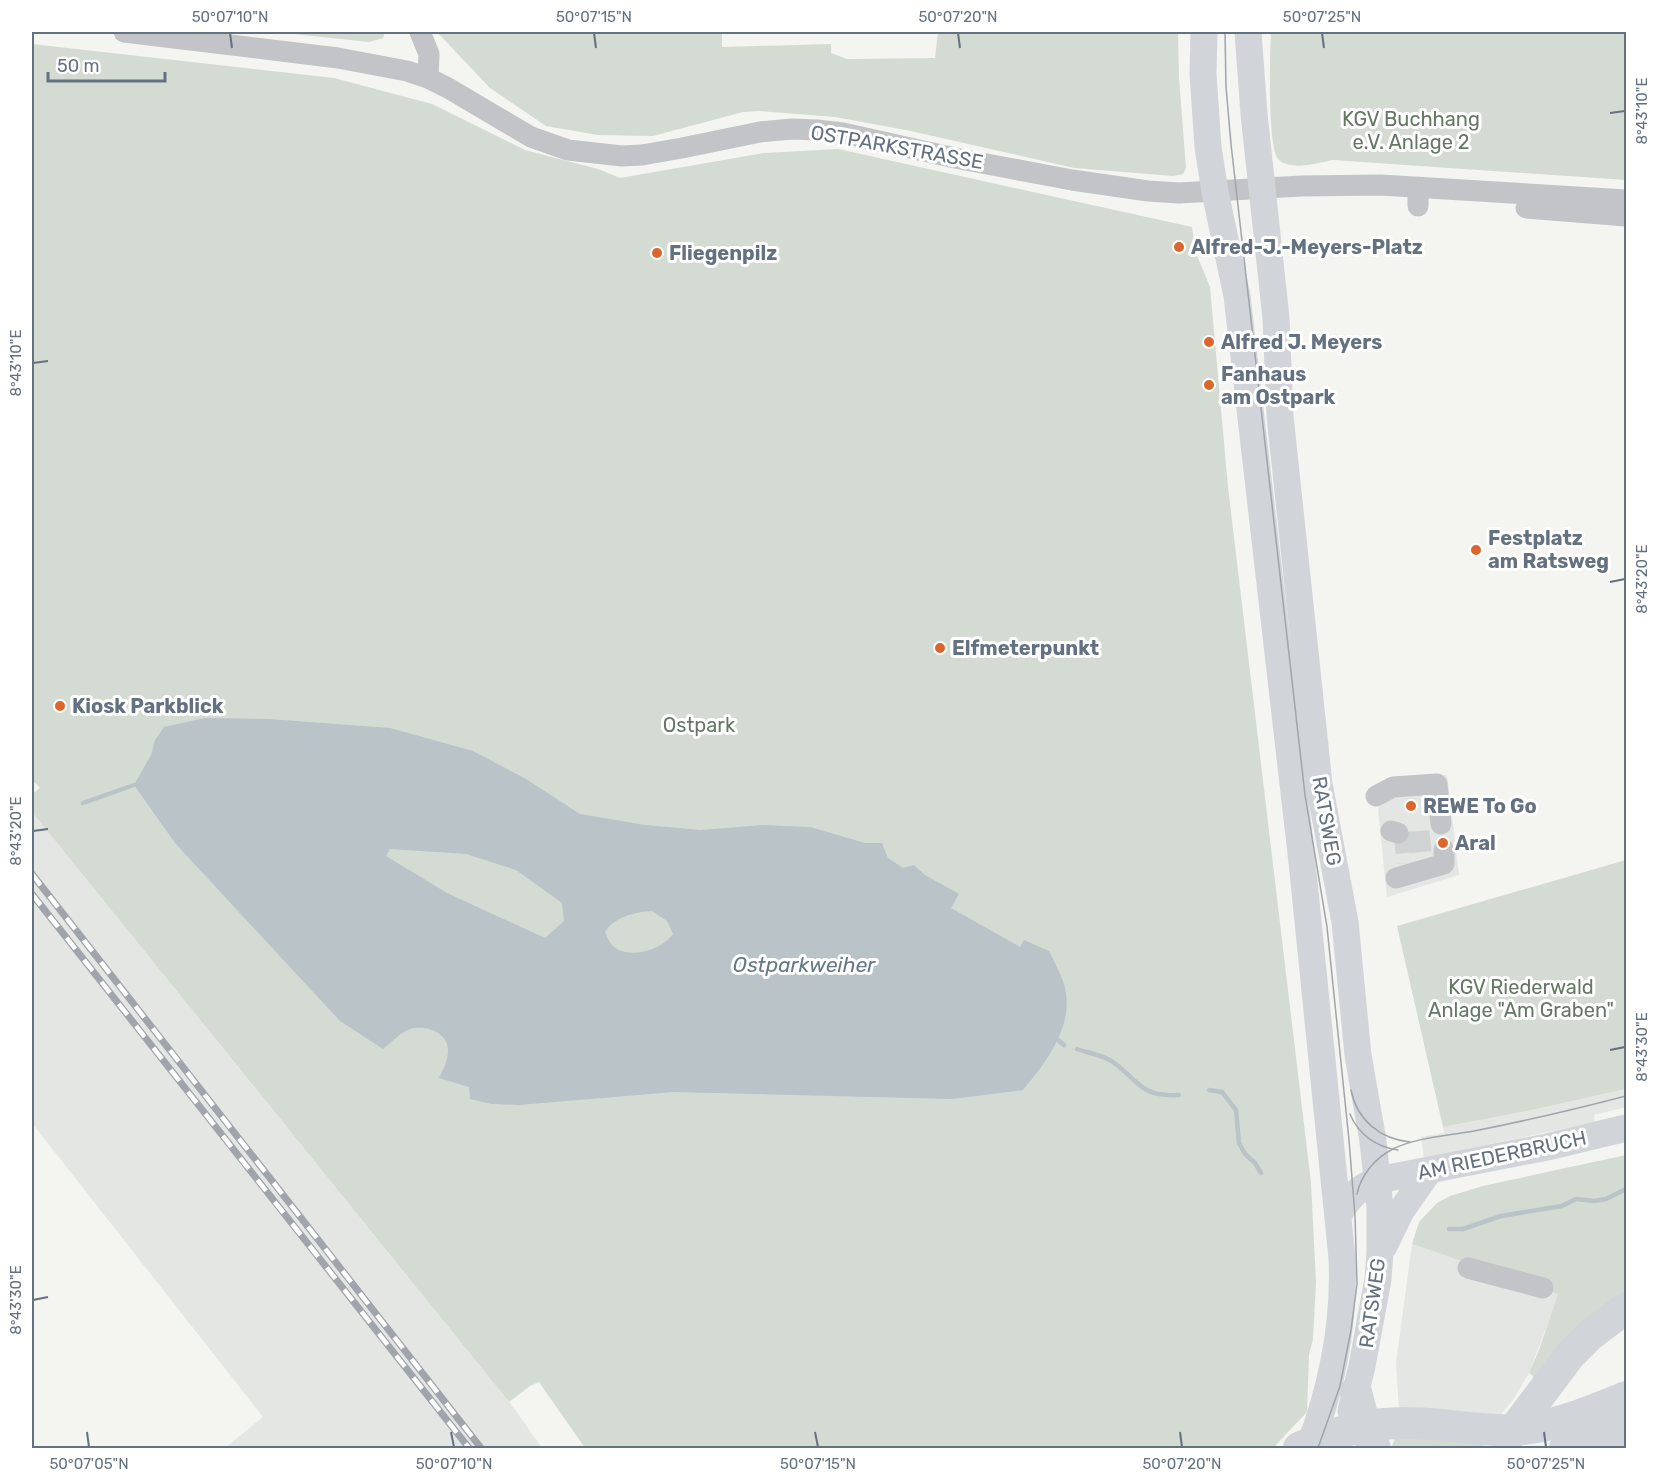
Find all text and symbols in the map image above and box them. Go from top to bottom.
text: 50°07'10"N [192,8,268,26]
text: 50°07'15"N [556,8,632,26]
text: 50°07'20"N [918,8,998,26]
text: 50°07'25"N [1283,8,1361,26]
scale bar [48,45,165,83]
text: 50 m [57,55,100,77]
text: 8°43'10"E [1633,78,1651,144]
park label: KGV Buchhang e.V. Anlage 2 [1342,107,1480,154]
street label: OSTPARKSTRASSE [809,120,985,174]
place label: Alfred-J.-Meyers-Platz [1191,235,1423,259]
marker: Alfred-J.-Meyers-Platz [1172,240,1186,254]
place label: Fliegenpilz [669,241,777,265]
marker: Fliegenpilz [650,246,664,260]
text: 8°43'10"E [7,330,25,396]
place label: Alfred J. Meyers [1221,330,1382,354]
marker: Alfred J. Meyers [1202,335,1216,349]
place label: Fanhaus am Ostpark [1221,362,1335,409]
marker: Fanhaus am Ostpark [1202,378,1216,392]
place label: Festplatz am Ratsweg [1488,526,1609,573]
marker: Festplatz am Ratsweg [1469,543,1483,557]
text: 8°43'20"E [1633,544,1651,614]
place label: Elfmeterpunkt [952,636,1099,660]
marker: Elfmeterpunkt [933,641,947,655]
place label: Kiosk Parkblick [72,694,224,718]
marker: Kiosk Parkblick [53,699,67,713]
park label: Ostpark [663,713,736,737]
street label: RATSWEG [1307,774,1347,868]
place label: REWE To Go [1423,794,1537,818]
text: 8°43'20"E [7,796,25,866]
marker: REWE To Go [1404,799,1418,813]
place label: Aral [1455,831,1496,855]
marker: Aral [1436,836,1450,850]
water label: Ostparkweiher [733,952,876,977]
park label: KGV Riederwald Anlage "Am Graben" [1428,975,1614,1022]
text: 8°43'30"E [1633,1012,1651,1082]
street label: AM RIEDERBRUCH [1415,1125,1589,1185]
street label: RATSWEG [1354,1257,1390,1349]
text: 8°43'30"E [7,1265,25,1335]
text: 50°07'05"N [49,1455,129,1473]
text: 50°07'10"N [416,1455,492,1473]
text: 50°07'15"N [780,1455,856,1473]
text: 50°07'20"N [1142,1455,1222,1473]
text: 50°07'25"N [1507,1455,1585,1473]

